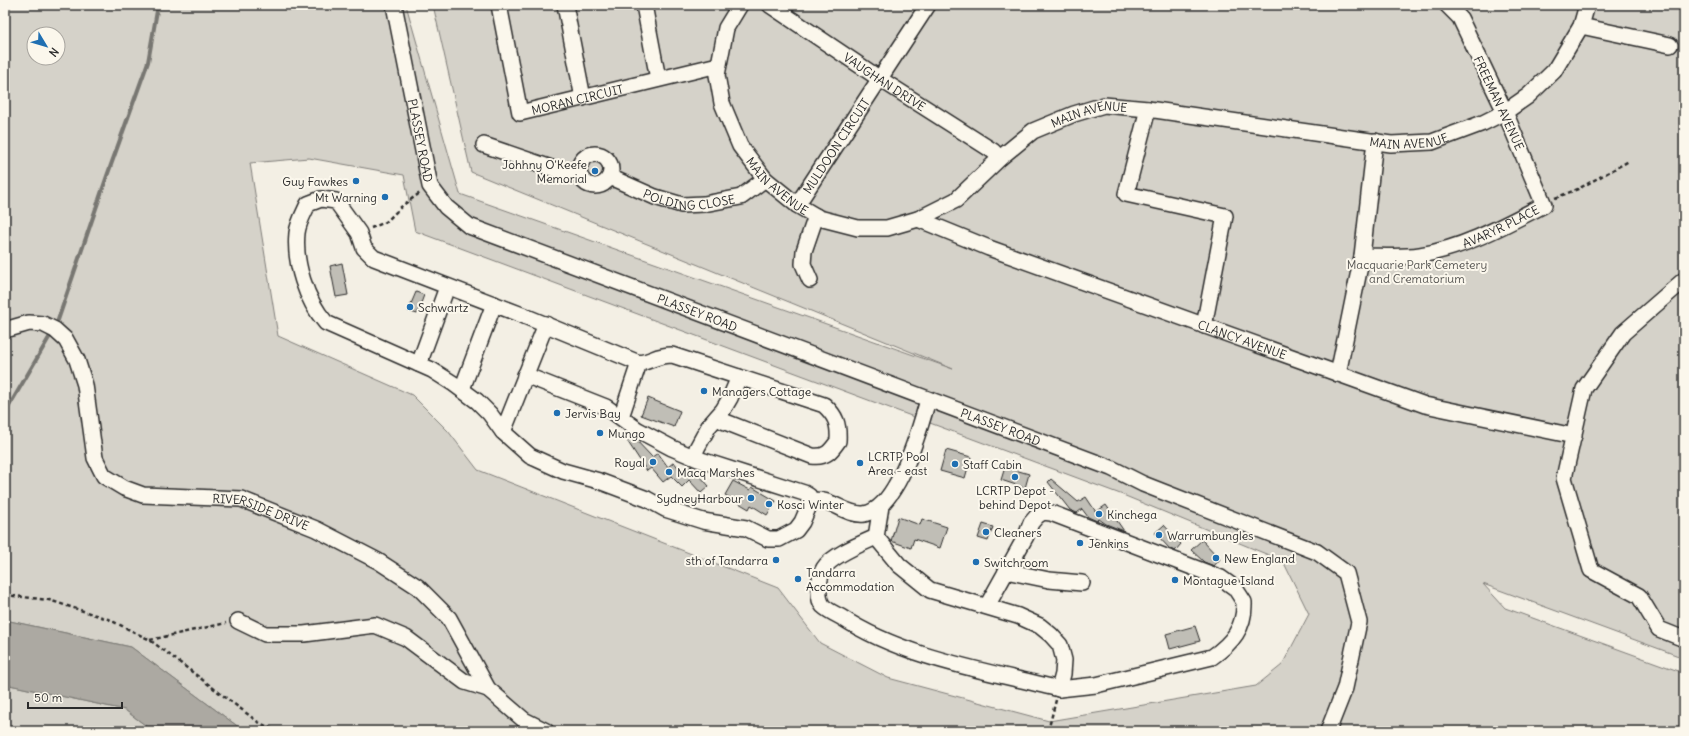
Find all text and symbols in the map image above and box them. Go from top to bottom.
north arrow [26,26,66,66]
text: N [46,45,62,59]
street label: VAUGHAN DRIVE [841,49,929,114]
street label: FREEMAN AVENUE [1471,53,1527,153]
street label: MORAN CIRCUIT [530,81,625,117]
street label: MULDOON CIRCUIT [799,95,873,196]
street label: PLASSEY ROAD [405,97,437,183]
street label: MAIN AVENUE [1048,98,1128,130]
street label: MAIN AVENUE [1369,129,1450,152]
street label: MAIN AVENUE [743,154,811,218]
place label: Johhny O'Keefe Memorial [502,157,587,186]
marker: Johhny O'Keefe Memorial [590,166,600,176]
place label: Guy Fawkes [282,174,348,189]
marker: Guy Fawkes [351,176,361,186]
street label: POLDING CLOSE [641,185,736,213]
place label: Mt Warning [315,190,377,205]
marker: Mt Warning [380,192,390,202]
street label: AVARYR PLACE [1460,201,1542,251]
park label: Macquarie Park Cemetery and Crematorium [1347,257,1487,286]
street label: PLASSEY ROAD [655,290,740,334]
place label: Schwartz [418,300,469,315]
marker: Schwartz [405,302,415,312]
street label: CLANCY AVENUE [1196,316,1289,362]
place label: Managers Cottage [712,384,811,399]
marker: Managers Cottage [699,386,709,396]
street label: PLASSEY ROAD [959,404,1043,448]
place label: Jervis Bay [565,406,621,421]
marker: Jervis Bay [552,408,562,418]
place label: Mungo [608,426,645,441]
marker: Mungo [595,428,605,438]
place label: LCRTP Pool Area - east [868,449,929,478]
place label: Royal [614,455,645,470]
marker: Royal [648,457,658,467]
place label: Staff Cabin [963,457,1022,472]
marker: LCRTP Pool Area - east [855,458,865,468]
marker: Staff Cabin [950,459,960,469]
place label: Macq Marshes [677,465,755,480]
marker: Macq Marshes [664,467,674,477]
marker: LCRTP Depot - behind Depot [1010,472,1020,482]
place label: LCRTP Depot - behind Depot [976,483,1054,512]
street label: RIVERSIDE DRIVE [212,490,311,533]
place label: SydneyHarbour [657,491,743,506]
marker: SydneyHarbour [746,493,756,503]
place label: Kosci Winter [777,497,844,512]
marker: Kosci Winter [764,499,774,509]
place label: Kinchega [1107,507,1157,522]
marker: Kinchega [1094,509,1104,519]
place label: Cleaners [994,525,1042,540]
marker: Cleaners [981,527,991,537]
place label: Warrumbungles [1167,528,1254,543]
marker: Warrumbungles [1154,530,1164,540]
place label: Jenkins [1088,536,1129,551]
marker: Jenkins [1075,538,1085,548]
place label: New England [1224,551,1295,566]
place label: sth of Tandarra [686,553,768,568]
marker: New England [1211,553,1221,563]
marker: sth of Tandarra [771,555,781,565]
place label: Switchroom [984,555,1049,570]
marker: Switchroom [971,557,981,567]
place label: Tandarra Accommodation [806,565,895,594]
place label: Montague Island [1183,573,1274,588]
marker: Tandarra Accommodation [793,574,803,584]
marker: Montague Island [1170,575,1180,585]
scale bar [28,684,122,710]
text: 50 m [34,690,63,705]

